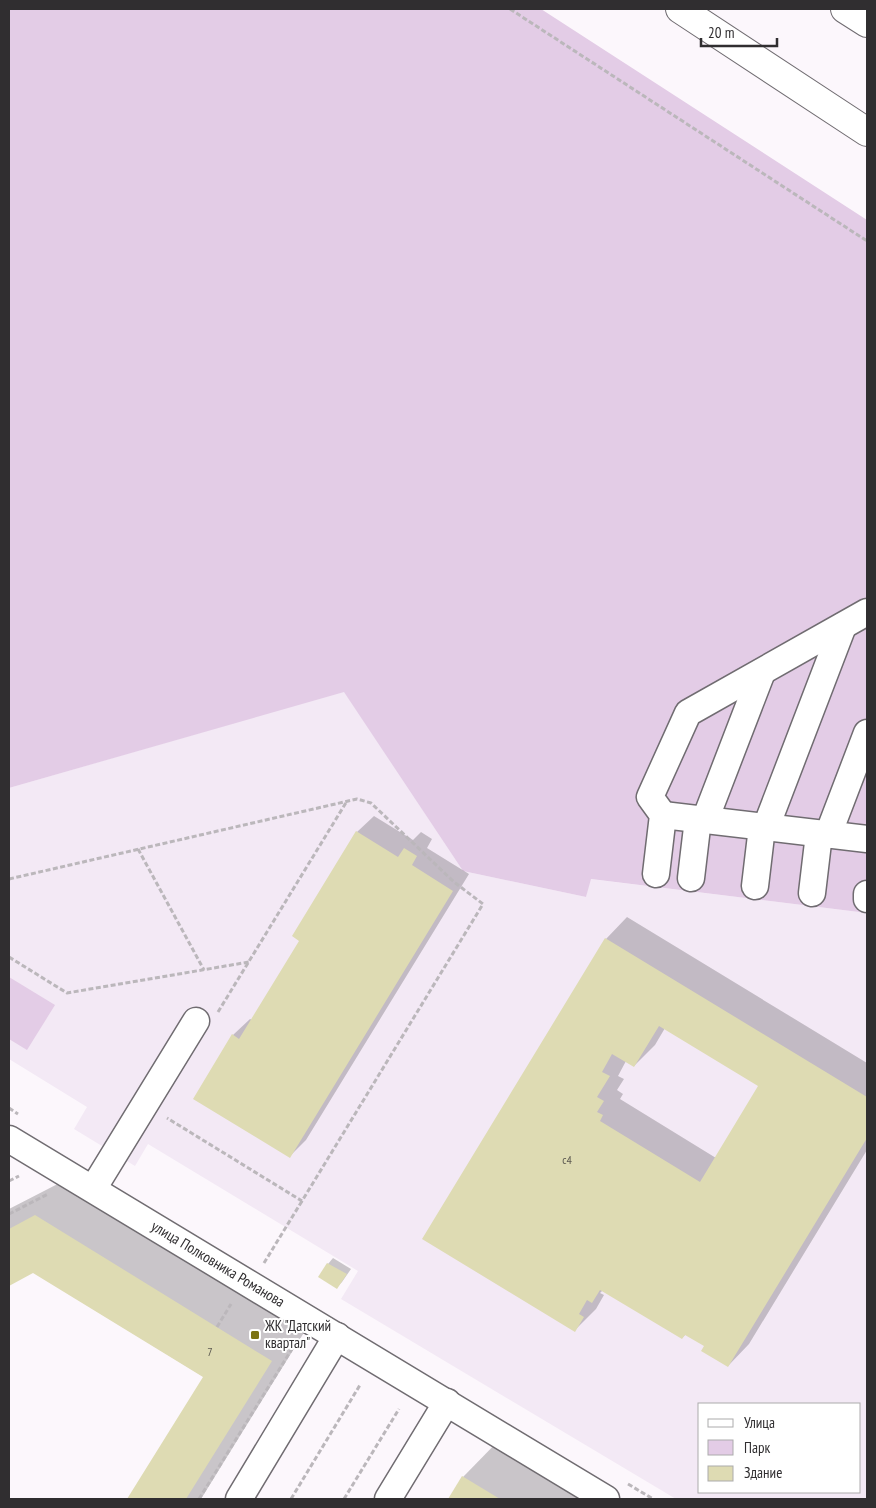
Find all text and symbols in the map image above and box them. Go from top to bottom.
scale bar [701,15,777,47]
text: 20 m [708,23,734,42]
house number: c4 [562,1152,572,1167]
street label: улица Полковника Романова [148,1216,288,1311]
place label: ЖК "Датский квартал" [264,1316,331,1352]
marker: ЖК "Датский квартал" [249,1329,261,1341]
house number: 7 [207,1344,213,1359]
legend [698,1403,861,1493]
text: Улица [744,1413,775,1432]
text: Парк [744,1438,770,1457]
text: Здание [744,1463,782,1482]

